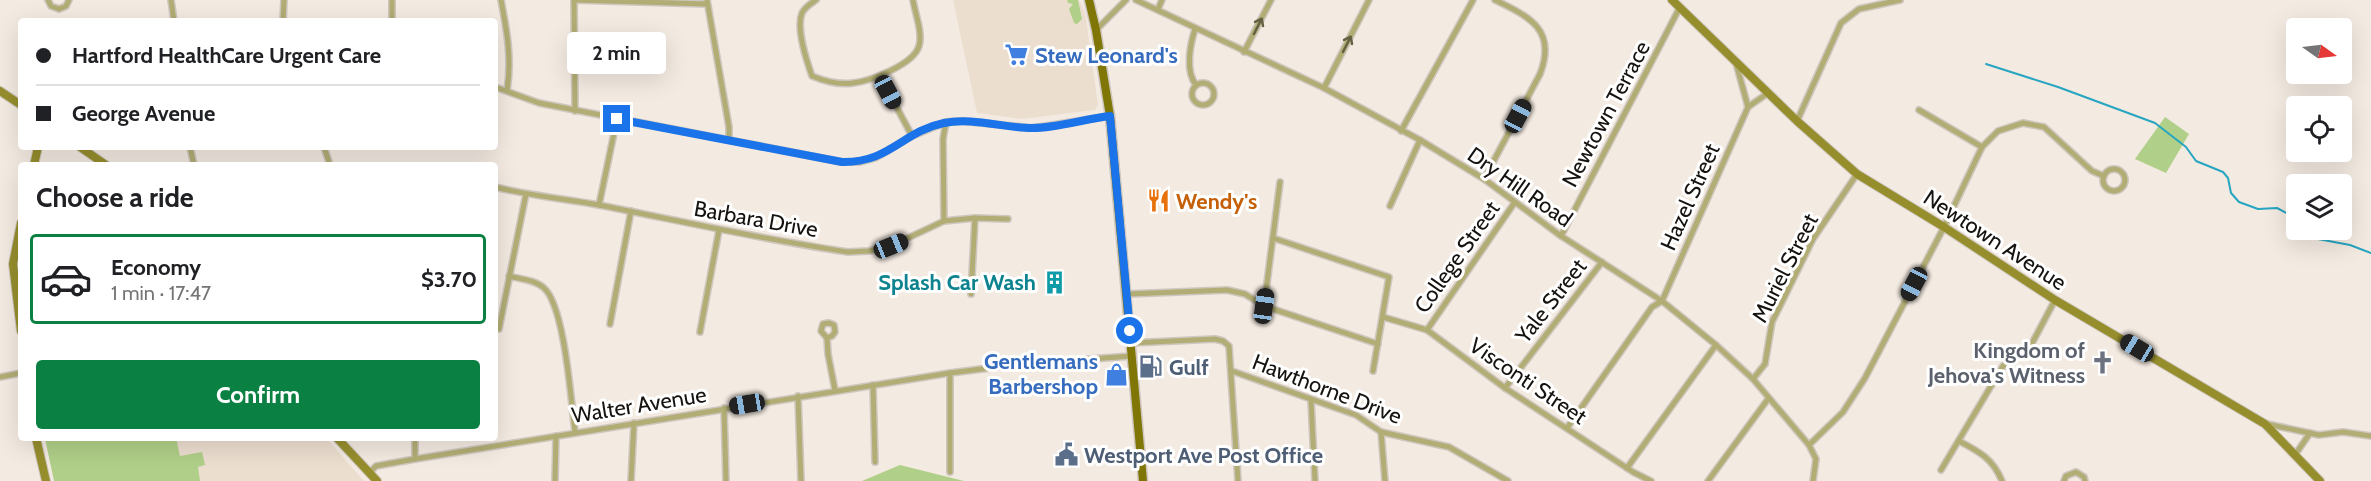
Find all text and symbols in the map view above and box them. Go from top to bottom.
one-way arrow [1252,17,1264,35]
north arrow [2286,18,2352,84]
map controls [2286,18,2352,240]
callout: 2 min [568,32,666,74]
one-way arrow [1341,36,1353,53]
street label: Newtown Terrace [1556,36,1656,192]
text: 2 min [592,41,641,65]
text: Hartford HealthCare Urgent Care [72,42,381,69]
supermarket icon: Stew Leonard's [1004,42,1030,68]
place label: Stew Leonard's [1035,42,1178,69]
car [872,72,904,112]
car [1502,96,1534,136]
button: locate [2286,96,2352,162]
text: George Avenue [72,100,215,127]
route end [603,105,630,132]
street label: Hazel Street [1654,139,1726,255]
street label: Dry Hill Road [1462,141,1578,233]
button: layers [2286,174,2352,240]
text: Choose a ride [36,181,194,214]
street label: Newtown Avenue [1919,184,2071,296]
restaurant icon: Wendy's [1145,188,1171,214]
place label: Wendy's [1176,188,1257,215]
street label: Barbara Drive [692,195,820,243]
street label: College Street [1408,195,1506,318]
street label: Muriel Street [1746,208,1824,327]
car [871,231,911,261]
icon: car [39,252,93,306]
street label: Yale Street [1509,253,1593,349]
text: Economy [111,254,201,281]
car [1898,264,1930,304]
text: $3.70 [421,266,477,293]
place label: Splash Car Wash [878,269,1036,296]
building icon: Splash Car Wash [1041,269,1067,295]
text: 1 min · 17:47 [111,281,211,305]
car [1253,287,1275,325]
route start [1116,317,1143,344]
car [2117,331,2157,365]
street label: Visconti Street [1464,332,1592,430]
place label: Kingdom of Jehova's Witness [1927,337,2086,389]
place label: Gentlemans Barbershop [984,348,1098,400]
street label: Hawthorne Drive [1249,348,1405,430]
church icon: Kingdom of Jehova's Witness [2090,350,2116,376]
fuel station icon: Gulf [1138,354,1164,380]
place label: Gulf [1169,354,1209,381]
button: Confirm [36,360,480,429]
shop icon: Gentlemans Barbershop [1103,361,1129,387]
street label: Walter Avenue [570,381,708,429]
car [728,392,766,416]
public building icon: Westport Ave Post Office [1053,442,1079,468]
place label: Westport Ave Post Office [1084,442,1323,469]

